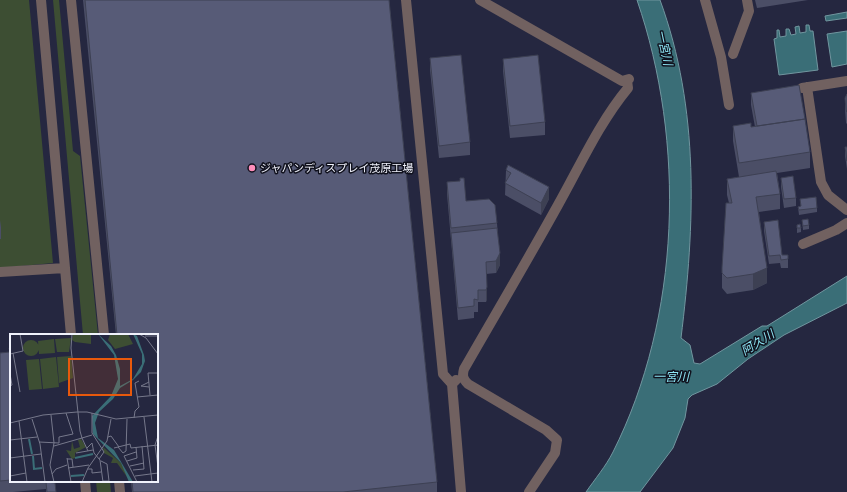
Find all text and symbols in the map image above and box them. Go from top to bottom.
water label: 一宮川 [653,29,675,69]
place label: ジャパンディスプレイ茂原工場 [260,162,413,175]
marker: ジャパンディスプレイ茂原工場 [247,163,257,173]
water label: 阿久川 [739,326,779,359]
inset map [10,334,158,482]
water label: 一宮川 [653,370,691,385]

